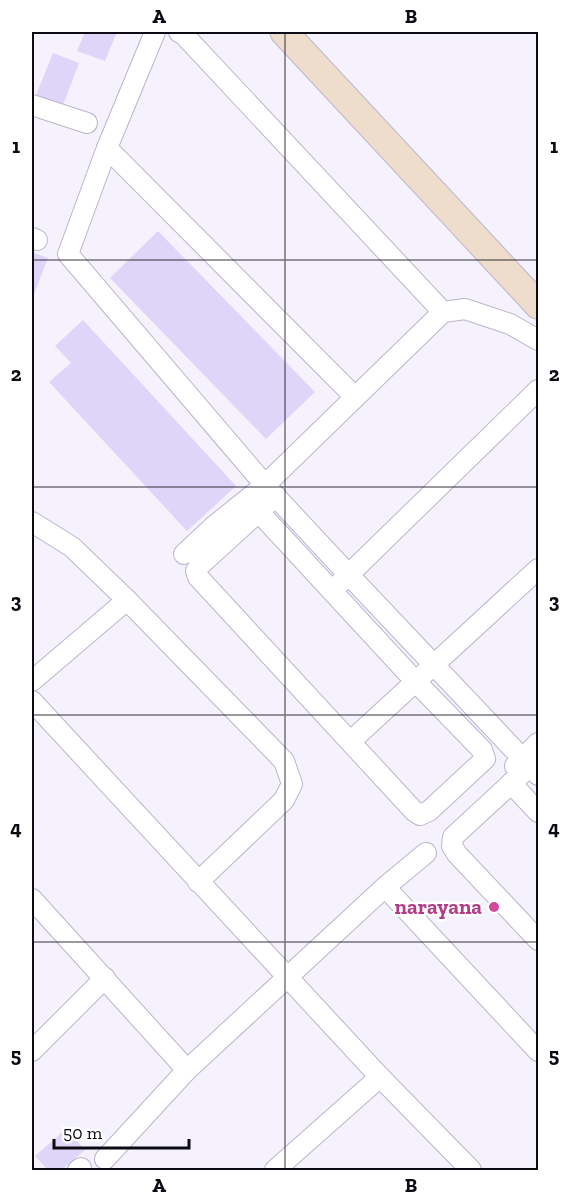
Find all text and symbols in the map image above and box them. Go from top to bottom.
text: A [152,4,166,28]
text: B [405,4,417,28]
text: 1 [12,134,20,158]
text: 1 [550,134,558,158]
text: 2 [11,362,22,386]
text: 2 [549,362,560,386]
text: 3 [11,589,22,613]
text: 3 [549,589,560,613]
text: 4 [10,816,22,840]
text: 4 [548,816,560,840]
place label: narayana [395,894,482,919]
marker: narayana [487,900,501,914]
text: 5 [11,1043,21,1067]
text: 5 [549,1043,559,1067]
scale bar [54,1112,189,1150]
text: 50 m [63,1122,103,1144]
text: A [152,1173,166,1197]
text: B [405,1173,417,1197]

